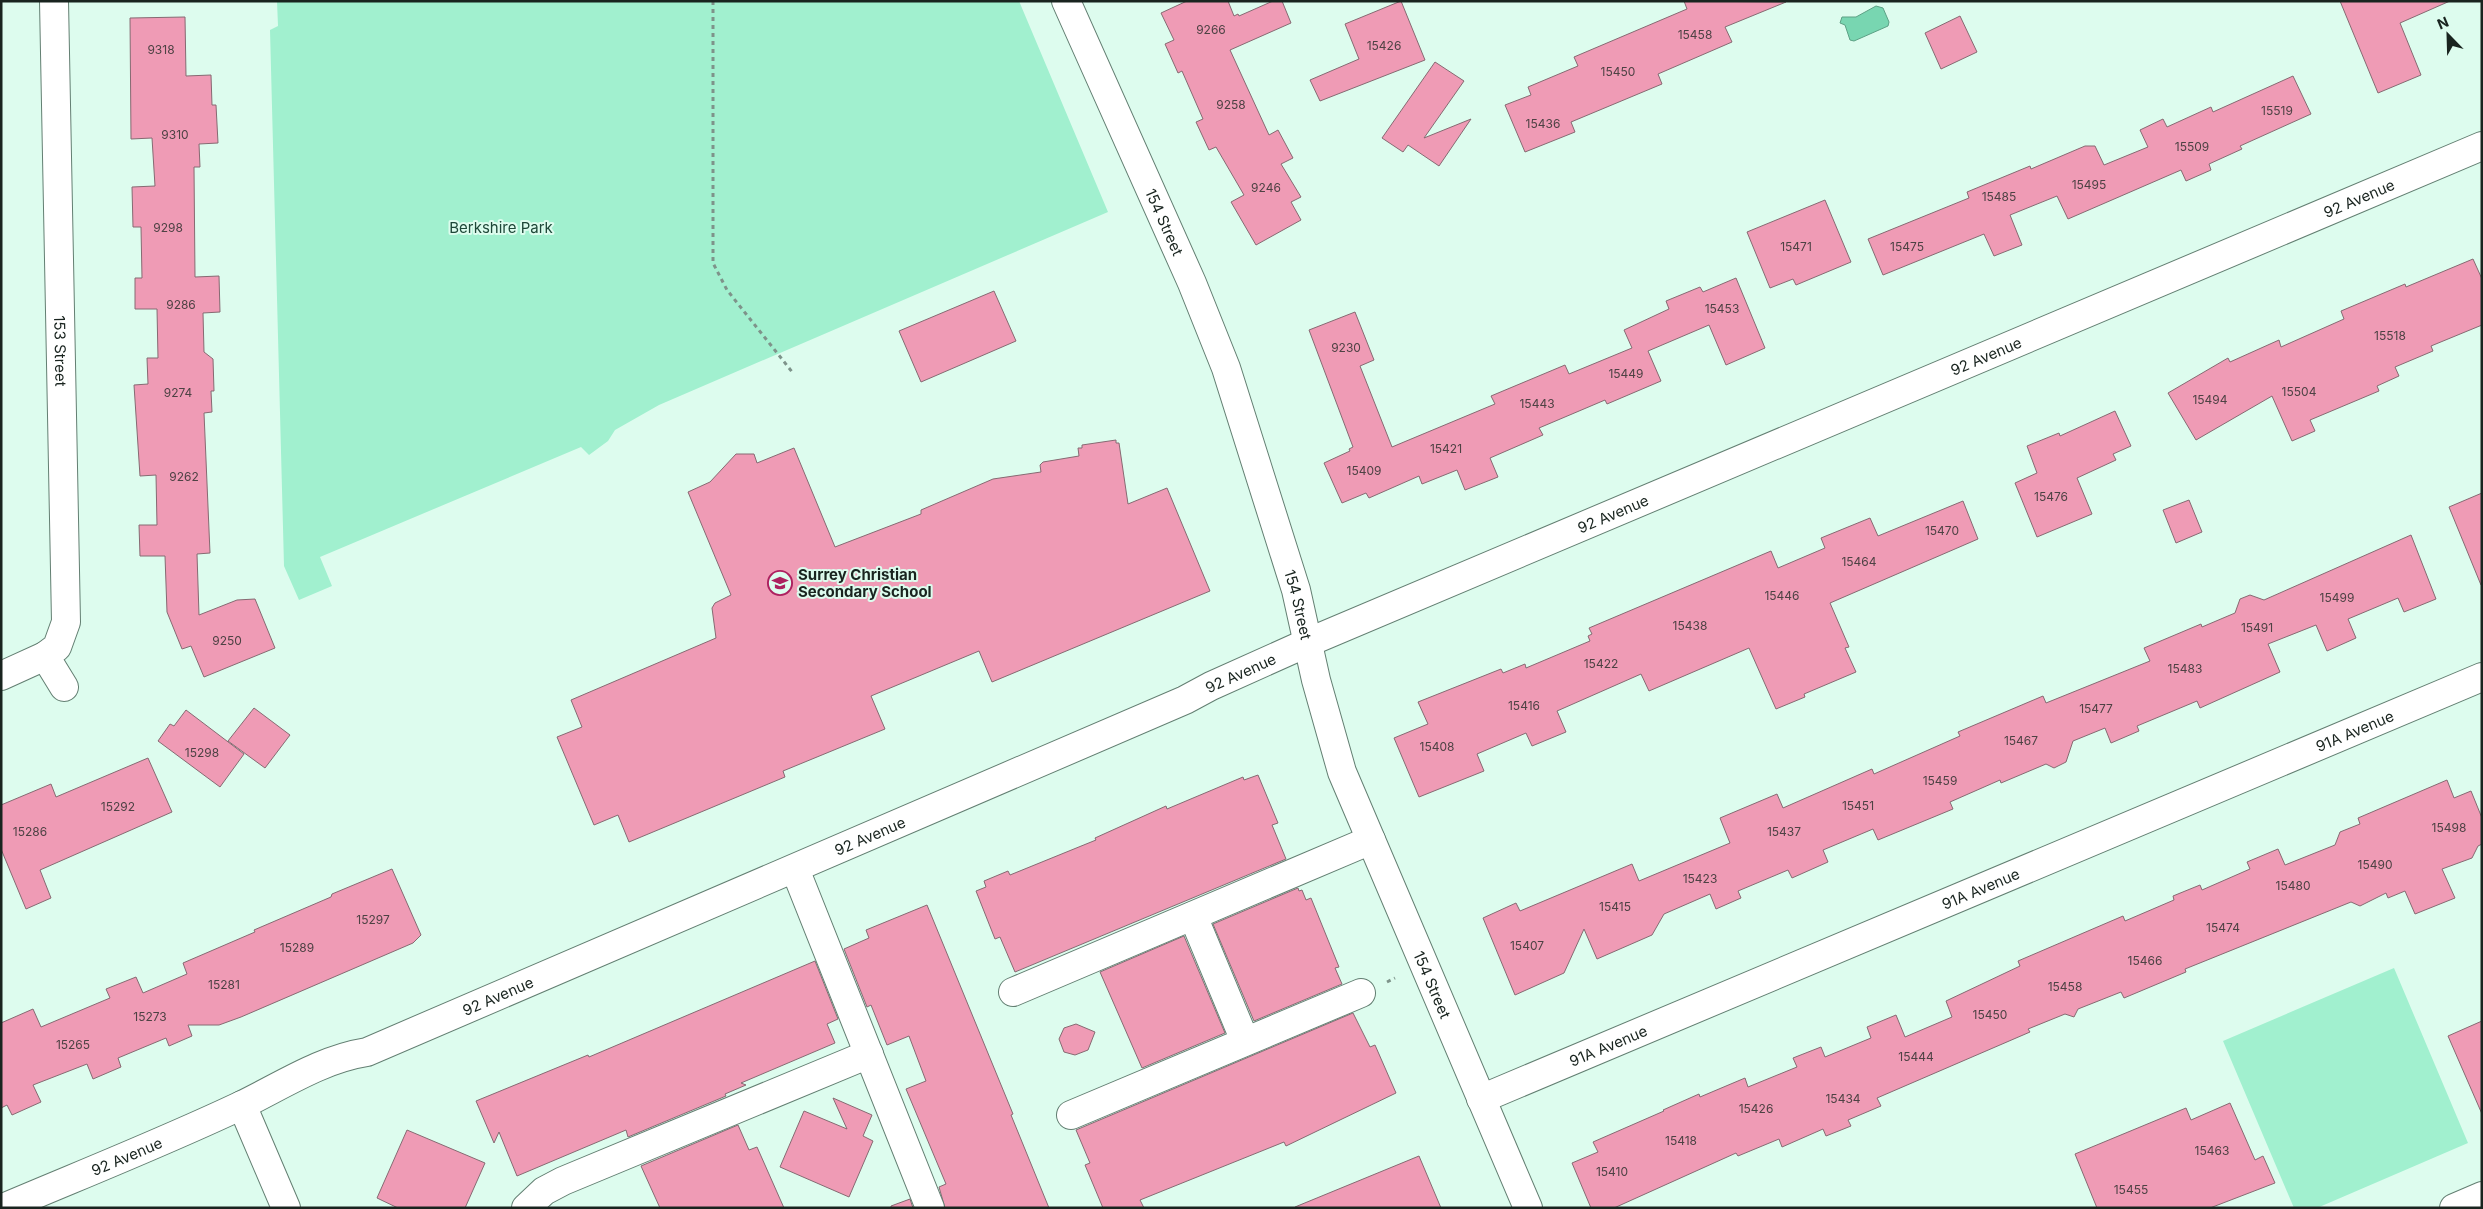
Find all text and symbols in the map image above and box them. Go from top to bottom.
north arrow [2423,10,2473,60]
text: N [2434,13,2451,32]
house number: 9266 [1196,22,1226,37]
house number: 15458 [1678,27,1712,42]
house number: 15426 [1367,38,1401,53]
house number: 9318 [147,42,175,57]
house number: 15450 [1601,64,1635,79]
house number: 9258 [1216,97,1246,112]
house number: 15519 [2261,103,2293,118]
house number: 15436 [1526,116,1560,131]
house number: 9310 [161,127,189,142]
house number: 15509 [2175,139,2209,154]
street label: 92 Avenue [2320,175,2397,222]
house number: 15495 [2072,177,2106,192]
house number: 9246 [1251,180,1281,195]
street label: 154 Street [1141,185,1188,259]
house number: 15485 [1982,189,2016,204]
park label: Berkshire Park [449,218,554,237]
house number: 9298 [153,220,183,235]
house number: 15471 [1780,239,1812,254]
house number: 15475 [1890,239,1924,254]
house number: 9286 [166,297,196,312]
house number: 15453 [1705,301,1739,316]
street label: 153 Street [51,315,71,387]
house number: 15518 [2374,328,2406,343]
street label: 92 Avenue [1947,332,2024,379]
house number: 9230 [1331,340,1361,355]
house number: 15449 [1608,366,1644,381]
house number: 15504 [2282,384,2317,399]
house number: 9274 [164,385,193,400]
house number: 15494 [2192,392,2228,407]
house number: 15443 [1519,396,1555,411]
house number: 15421 [1430,441,1462,456]
house number: 15409 [1347,463,1381,478]
house number: 9262 [169,469,199,484]
house number: 15476 [2034,489,2068,504]
street label: 92 Avenue [1574,490,1651,537]
house number: 15470 [1925,523,1959,538]
house number: 15464 [1841,554,1877,569]
place label: Surrey Christian Secondary School [798,565,932,601]
street label: 154 Street [1281,567,1316,642]
school or university icon: Surrey Christian Secondary School [767,570,793,596]
house number: 15446 [1764,588,1800,603]
house number: 15499 [2320,590,2354,605]
house number: 15438 [1673,618,1707,633]
house number: 15491 [2241,620,2273,635]
house number: 9250 [212,633,242,648]
street label: 92 Avenue [1202,649,1279,697]
house number: 15422 [1584,656,1618,671]
house number: 15483 [2168,661,2202,676]
house number: 15416 [1508,698,1540,713]
house number: 15477 [2079,701,2113,716]
street label: 91A Avenue [2313,706,2396,756]
house number: 15467 [2004,733,2038,748]
house number: 15408 [1420,739,1454,754]
house number: 15298 [185,745,219,760]
house number: 15459 [1923,773,1957,788]
house number: 15451 [1842,798,1874,813]
house number: 15292 [101,799,135,814]
street label: 92 Avenue [831,812,908,859]
house number: 15498 [2432,820,2466,835]
house number: 15286 [13,824,47,839]
house number: 15437 [1767,824,1801,839]
house number: 15490 [2358,857,2392,872]
street label: 91A Avenue [1939,864,2022,913]
house number: 15423 [1683,871,1717,886]
house number: 15480 [2276,878,2310,893]
house number: 15415 [1599,899,1631,914]
house number: 15297 [356,912,390,927]
house number: 15474 [2206,920,2240,935]
house number: 15407 [1510,938,1544,953]
house number: 15289 [280,940,314,955]
street label: 154 Street [1410,948,1455,1021]
house number: 15466 [2128,953,2162,968]
street label: 92 Avenue [459,972,536,1019]
house number: 15281 [208,977,240,992]
house number: 15458 [2048,979,2082,994]
house number: 15450 [1973,1007,2007,1022]
house number: 15273 [133,1009,167,1024]
street label: 91A Avenue [1566,1021,1650,1070]
house number: 15265 [56,1037,90,1052]
house number: 15444 [1898,1049,1934,1064]
house number: 15434 [1825,1091,1861,1106]
house number: 15426 [1739,1101,1773,1116]
street label: 92 Avenue [88,1133,165,1180]
house number: 15418 [1665,1133,1697,1148]
house number: 15463 [2195,1143,2229,1158]
house number: 15410 [1596,1164,1628,1179]
house number: 15455 [2114,1182,2148,1197]

